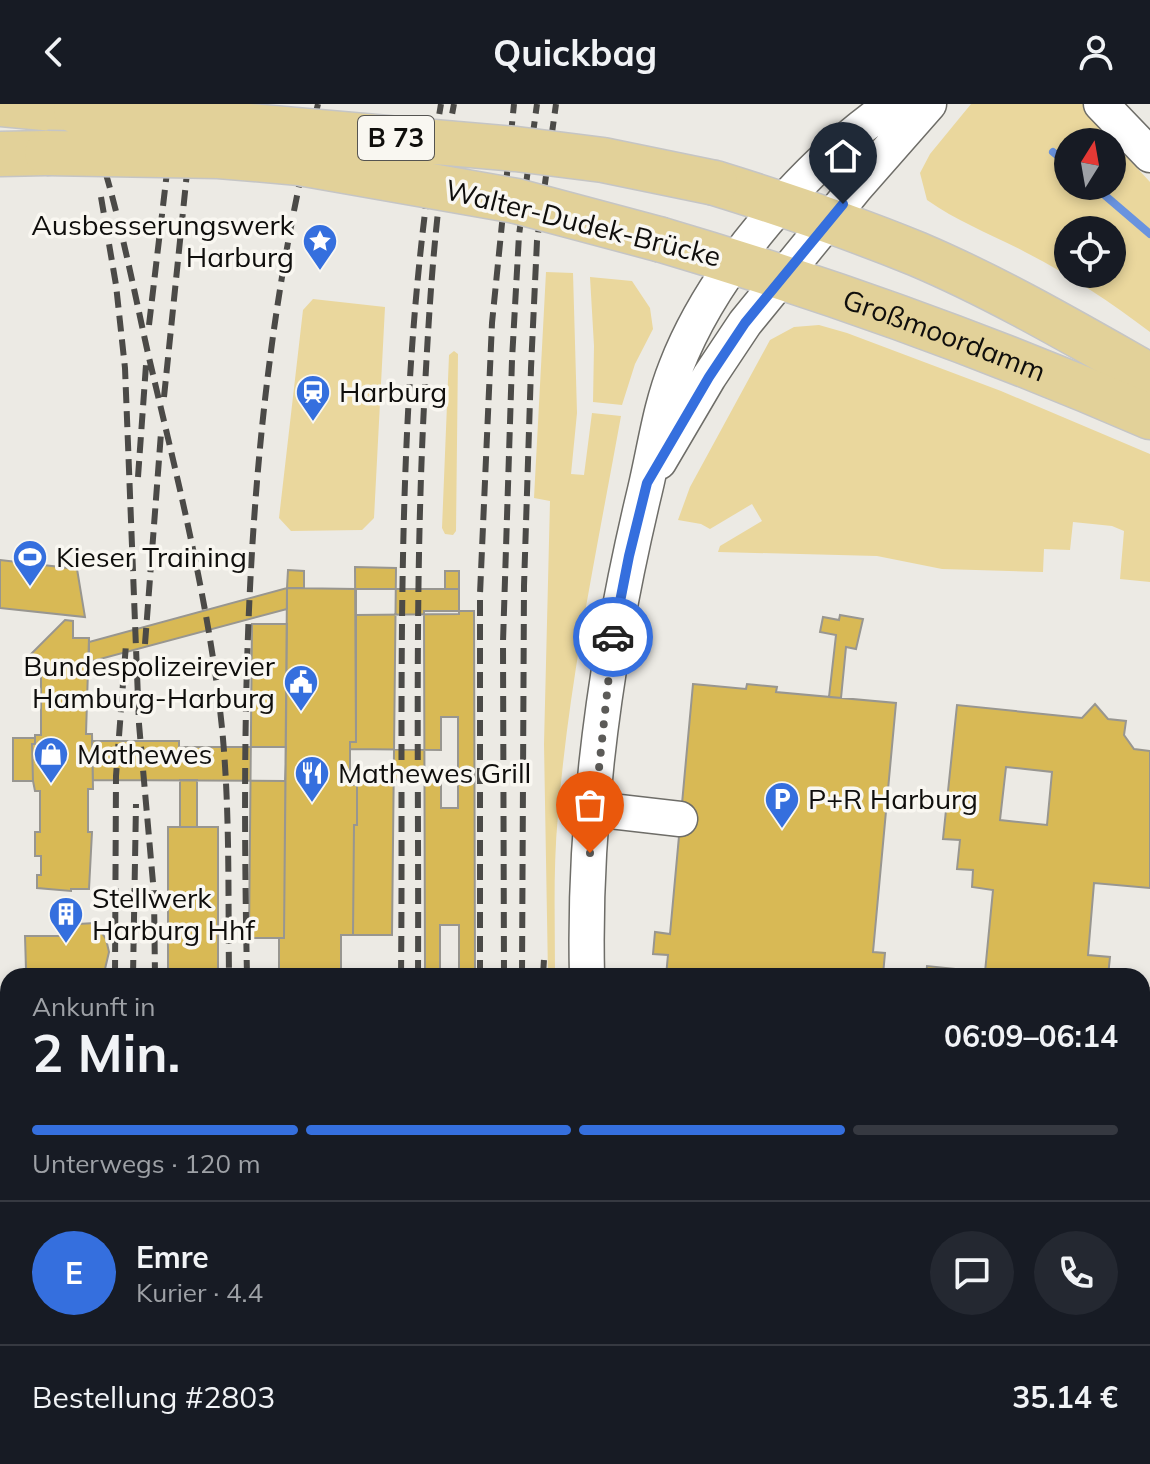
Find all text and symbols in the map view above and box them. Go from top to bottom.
icon: back [32,30,76,74]
text: Quickbag [493,30,657,75]
icon: person [1074,30,1118,74]
road number: B 73 [358,116,434,160]
pin [809,122,877,204]
north arrow [1054,128,1126,200]
map controls [1054,128,1126,288]
icon: home [821,134,865,178]
street label: Walter-Dudek-Brücke [442,171,724,274]
place label: Ausbesserungswerk Harburg [31,207,295,274]
button: locate [1054,216,1126,288]
place icon: Ausbesserungswerk Harburg [301,222,339,272]
street label: Großmoordamm [839,281,1051,389]
station icon: Harburg [294,373,332,423]
place label: Harburg [339,374,447,409]
sports icon: Kieser Training [11,538,49,588]
place label: Kieser Training [56,539,247,574]
courier [573,597,653,677]
icon: car [591,615,635,659]
place label: Bundespolizeirevier Hamburg-Harburg [23,648,276,715]
public building icon: Bundespolizeirevier Hamburg-Harburg [282,663,320,713]
shop icon: Mathewes [32,735,70,785]
place label: Mathewes [77,736,212,771]
restaurant icon: Mathewes Grill [293,754,331,804]
place label: Mathewes Grill [338,755,531,790]
pin [556,771,624,853]
parking icon: P+R Harburg [763,780,801,830]
place label: P+R Harburg [808,781,978,816]
icon: bag [568,783,612,827]
place label: Stellwerk Harburg Hhf [92,880,255,947]
building icon: Stellwerk Harburg Hhf [47,895,85,945]
text: Ankunft in [32,990,155,1023]
text: 06:09–06:14 [944,1017,1118,1055]
text: 2 Min. [32,1020,181,1085]
text: Unterwegs · 120 m [32,1147,261,1180]
button: chat [930,1231,1014,1315]
button: phone [1034,1231,1118,1315]
text: Emre [136,1238,209,1276]
text: E [65,1254,83,1292]
text: Kurier · 4.4 [136,1276,263,1309]
text: Bestellung #2803 [32,1378,275,1416]
text: 35.14 € [1012,1378,1118,1416]

